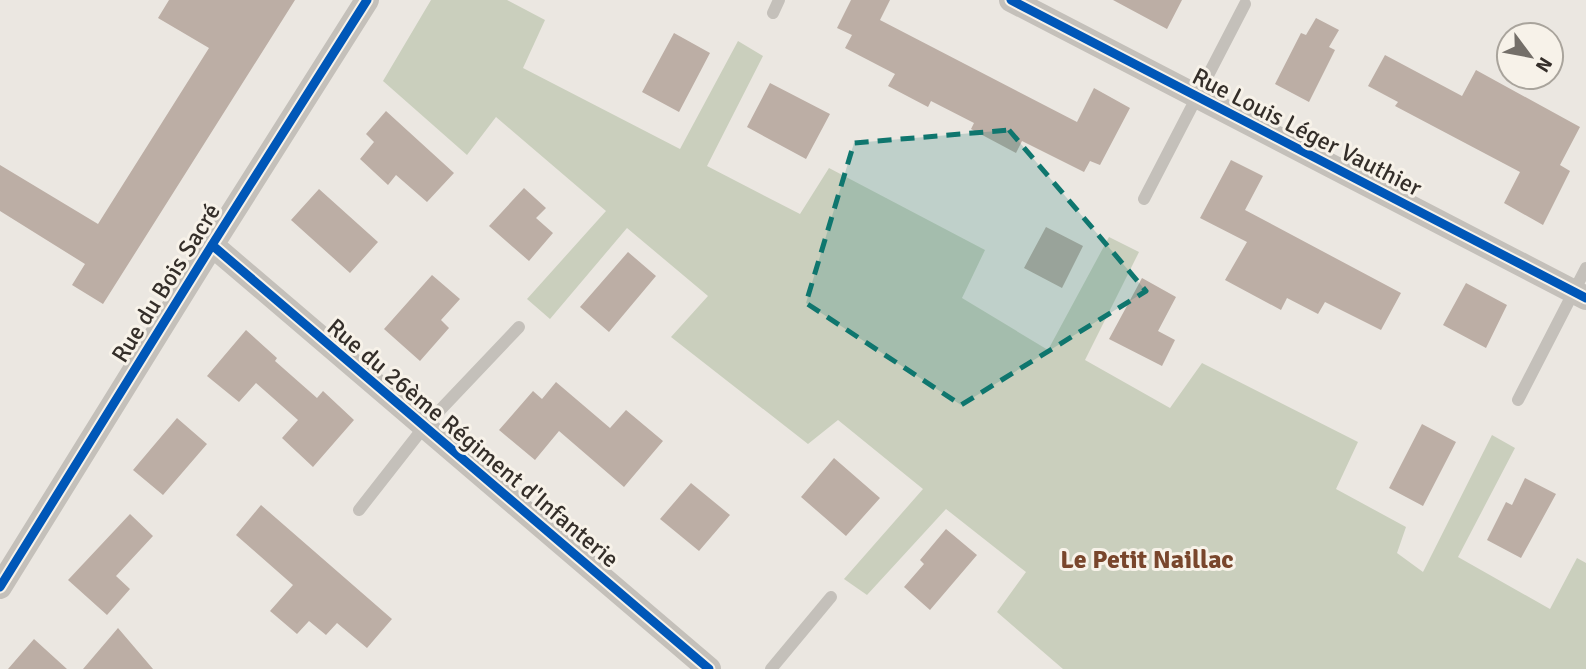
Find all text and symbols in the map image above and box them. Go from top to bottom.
north arrow [1495,21,1565,91]
text: N [1530,53,1557,76]
street label: Rue Louis Léger Vauthier [1187,61,1427,203]
street label: Rue du Bois Sacré [105,198,227,368]
street label: Rue du 26ème Régiment d'Infanterie [321,312,625,574]
district label: Le Petit Naillac [1060,544,1234,576]

